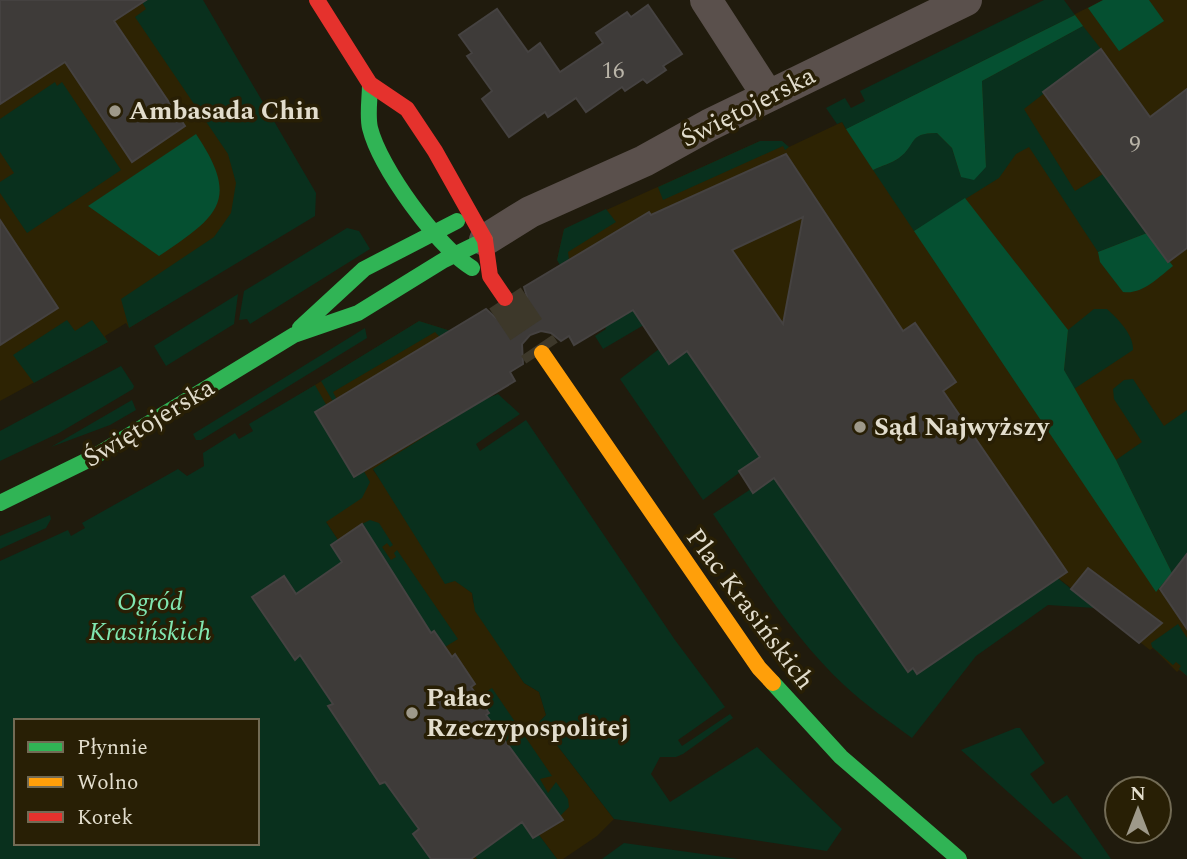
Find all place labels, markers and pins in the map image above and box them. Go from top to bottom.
place label: Ambasada Chin [129,91,320,131]
marker: Ambasada Chin [107,103,123,119]
place label: Sąd Najwyższy [874,407,1051,447]
marker: Sąd Najwyższy [852,419,868,435]
place label: Pałac Rzeczypospolitej [426,678,629,748]
marker: Pałac Rzeczypospolitej [404,705,420,721]

